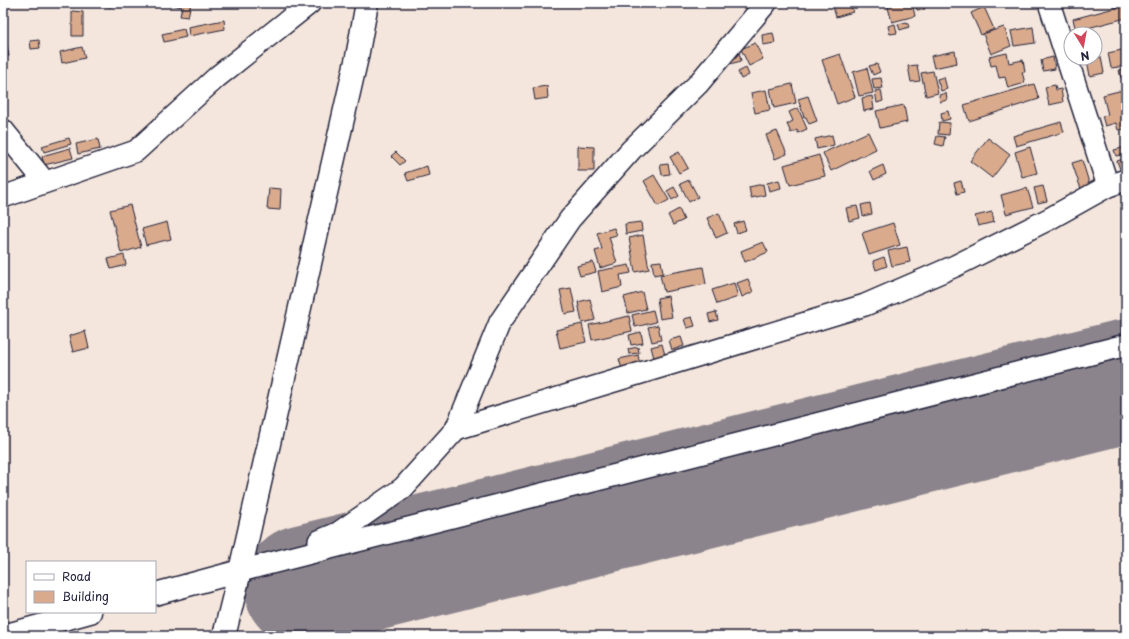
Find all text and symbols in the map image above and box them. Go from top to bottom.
north arrow [1063,26,1103,66]
text: N [1079,47,1091,66]
legend [26,561,156,613]
text: Road [62,567,91,585]
text: Building [62,587,109,605]

